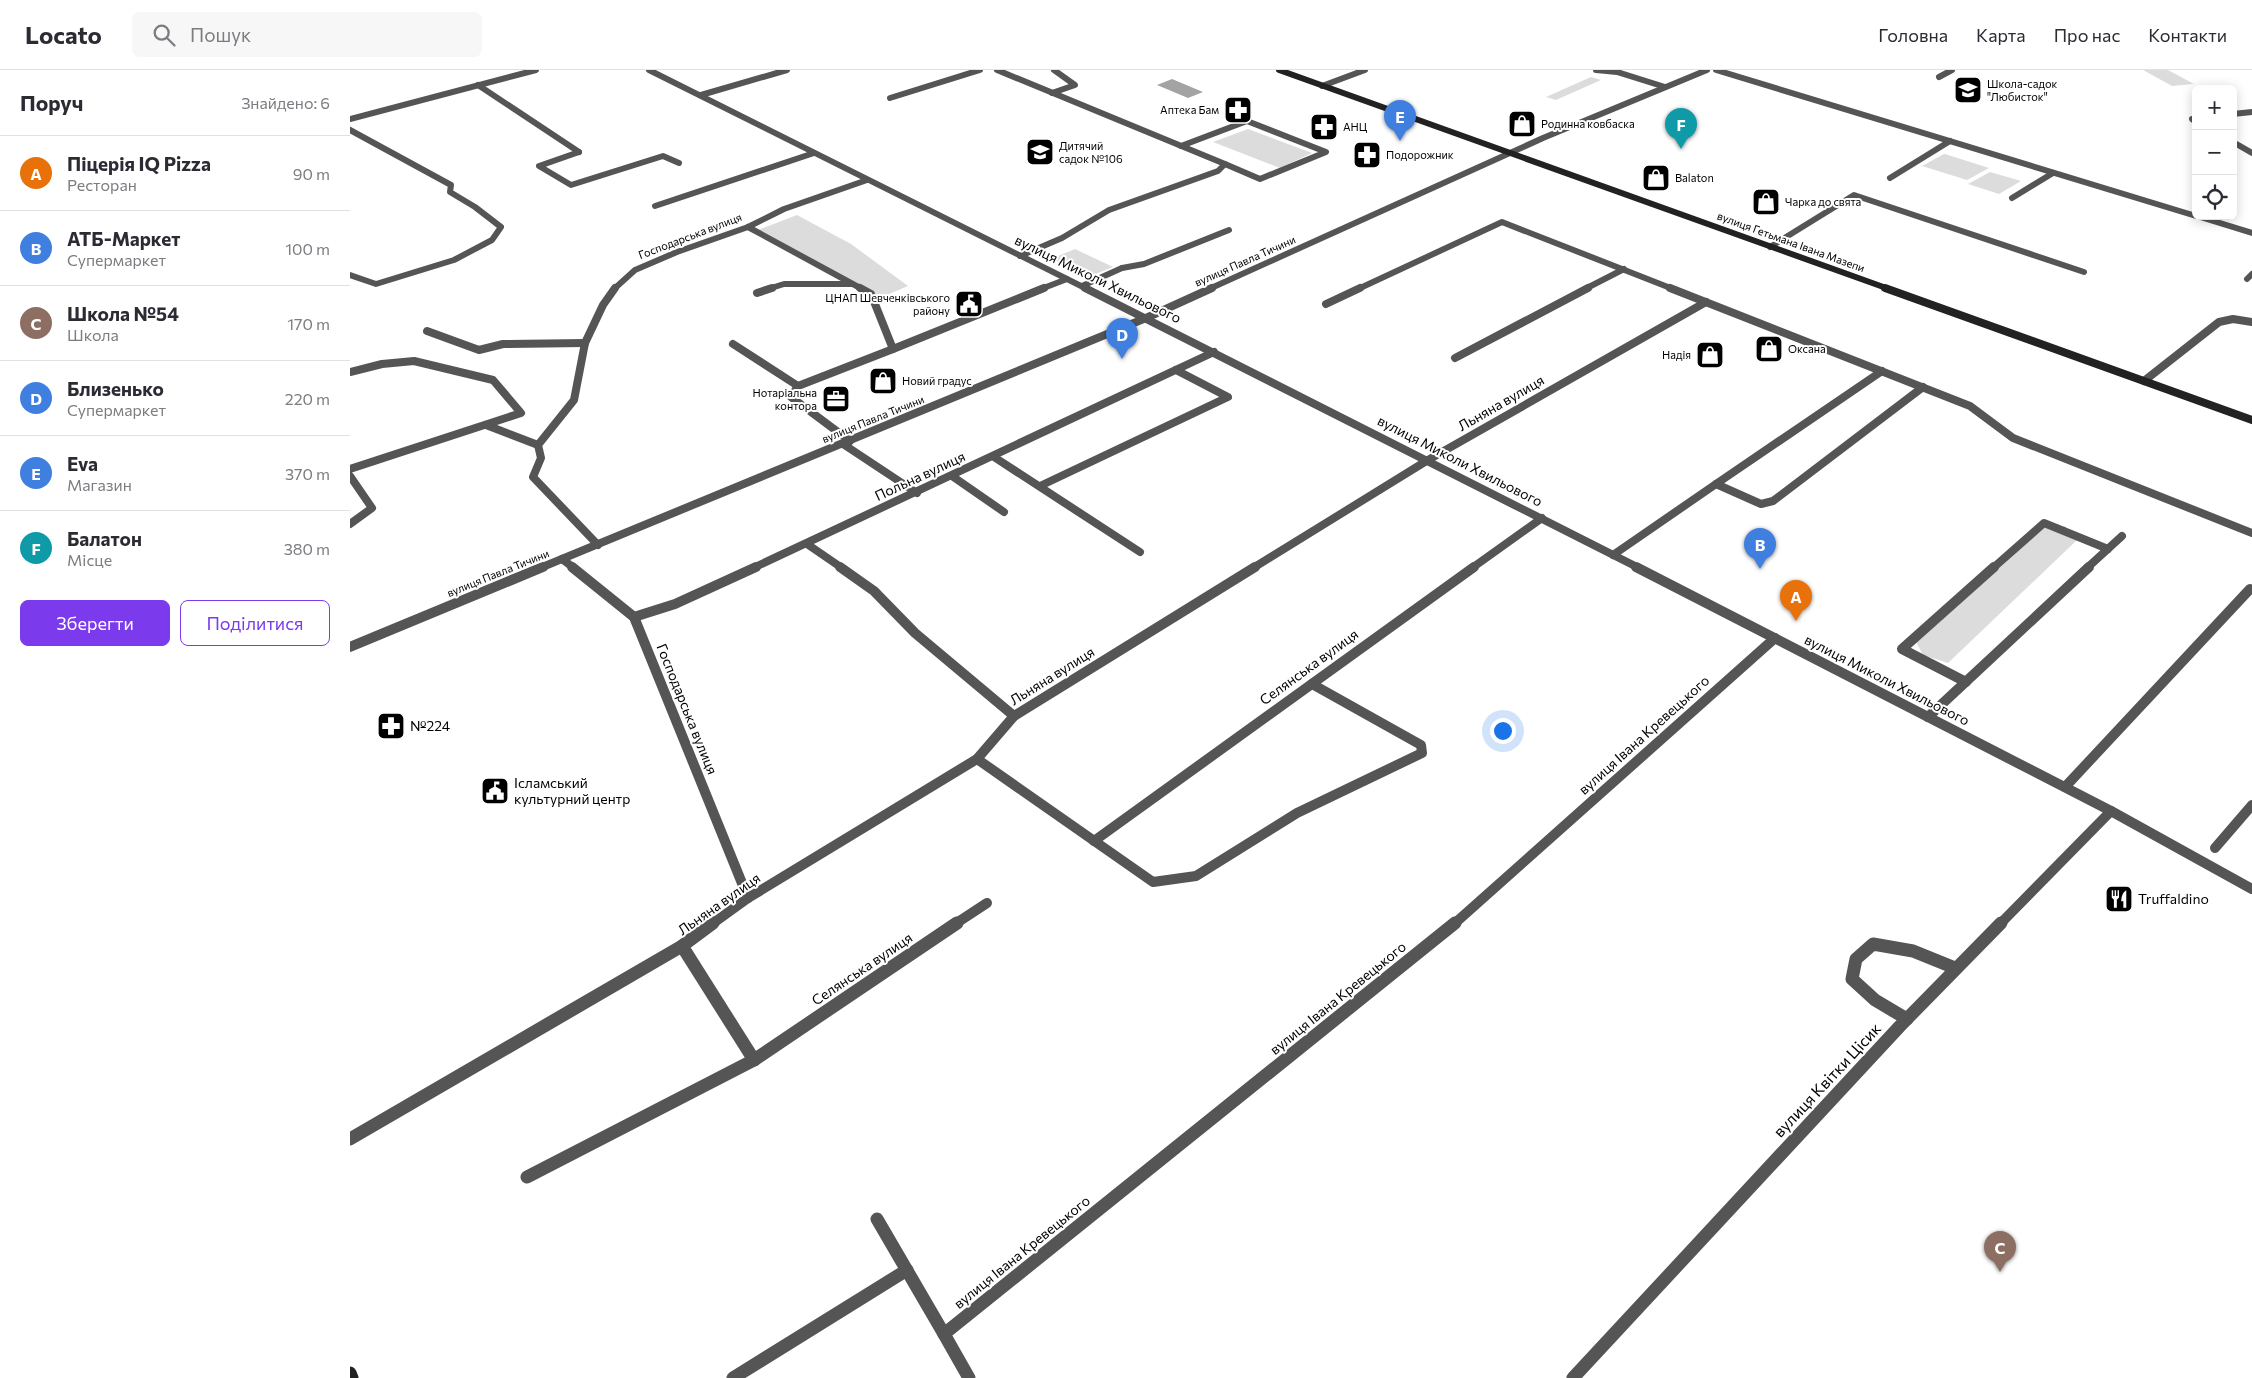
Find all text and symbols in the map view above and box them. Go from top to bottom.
search box [132,12,482,57]
text: Locato [25,20,102,49]
icon: search [150,21,178,49]
text: Пошук [190,23,251,46]
text: Головна [1878,24,1948,46]
text: Карта [1976,24,2026,46]
text: Про нас [2054,24,2120,46]
text: Контакти [2148,24,2227,46]
school or university icon: Школа-садок "Любисток" [1953,75,1983,105]
place label: Школа-садок "Любисток" [1987,77,2057,103]
map controls [2192,85,2237,220]
button: + [2192,85,2237,130]
text: Поруч [20,90,83,115]
text: Знайдено: 6 [241,93,330,112]
pharmacy icon: Аптека Бам [1223,95,1253,125]
pin: E [1384,100,1416,141]
place label: Аптека Бам [1160,103,1219,116]
pin: F [1665,108,1697,149]
shop icon: Родинна ковбаска [1507,109,1537,139]
pharmacy icon: АНЦ [1309,112,1339,142]
place label: Родинна ковбаска [1541,117,1635,130]
place label: АНЦ [1343,120,1368,133]
button: − [2192,130,2237,175]
school or university icon: Дитячий садок №106 [1025,137,1055,167]
place label: Дитячий садок №106 [1059,139,1123,165]
pharmacy icon: Подорожник [1352,140,1382,170]
place label: Подорожник [1386,148,1454,161]
text: Піцерія IQ Pizza [67,152,211,175]
shop icon: Balaton [1641,163,1671,193]
text: A [30,164,42,183]
text: 90 m [293,164,330,183]
place label: Balaton [1675,171,1714,184]
text: Ресторан [67,175,137,194]
button: locate [2192,175,2237,220]
shop icon: Чарка до свята [1751,187,1781,217]
place label: Чарка до свята [1785,195,1861,208]
street label: вулиця Гетьмана Івана Мазепи [1716,209,1867,274]
street label: Господарська вулиця [636,210,743,261]
text: АТБ-Маркет [67,227,180,250]
street label: вулиця Миколи Хвильового [1012,231,1184,326]
street label: вулиця Павла Тичини [1192,232,1297,289]
text: B [31,239,41,258]
text: 100 m [285,239,330,258]
text: Супермаркет [67,250,166,269]
public building icon: ЦНАП Шевченківського району [954,289,984,319]
place label: ЦНАП Шевченківського району [825,291,950,317]
text: Школа №54 [67,302,179,325]
text: C [31,314,41,333]
text: 170 m [287,314,330,333]
pin: D [1106,318,1138,359]
text: Школа [67,325,119,344]
shop icon: Оксана [1754,334,1784,364]
shop icon: Надія [1695,340,1725,370]
place label: Оксана [1788,342,1826,355]
place label: Надія [1662,348,1691,361]
shop icon: Новий градус [868,366,898,396]
street label: Льняна вулиця [1455,371,1547,434]
place label: Новий градус [902,374,972,387]
text: Близенько [67,377,164,400]
office icon: Нотаріальна контора [821,384,851,414]
place label: Нотаріальна контора [752,386,817,412]
text: D [30,389,42,408]
text: 220 m [285,389,330,408]
street label: вулиця Павла Тичини [820,392,926,445]
text: Супермаркет [67,400,166,419]
street label: вулиця Миколи Хвильового [1375,411,1546,510]
street label: Польна вулиця [872,447,968,504]
text: Eva [67,452,98,475]
text: E [31,464,41,483]
text: 370 m [285,464,330,483]
text: Магазин [67,475,132,494]
text: Балатон [67,527,142,550]
pin: B [1744,528,1776,569]
text: F [31,539,41,558]
text: 380 m [284,539,330,558]
street label: вулиця Павла Тичини [445,546,551,599]
text: Місце [67,550,112,569]
pin: A [1780,580,1812,621]
button: Зберегти [20,600,170,646]
button: Поділитися [180,600,330,646]
street label: Селянська вулиця [1256,625,1361,708]
street label: вулиця Миколи Хвильового [1802,630,1973,729]
street label: Господарська вулиця [653,641,721,777]
street label: Льняна вулиця [1006,643,1097,708]
street label: вулиця Івана Кревецького [1575,671,1713,798]
pharmacy icon: №224 [376,711,406,741]
place label: №224 [410,717,451,734]
your location [1490,718,1516,744]
place label: Ісламський культурний центр [514,774,630,807]
public building icon: Ісламський культурний центр [480,776,510,806]
street label: Льняна вулиця [674,869,763,938]
restaurant icon: Truffaldino [2104,884,2134,914]
place label: Truffaldino [2138,890,2209,907]
street label: Селянська вулиця [808,929,915,1009]
street label: вулиця Івана Кревецького [1266,938,1409,1058]
street label: вулиця Квітки Цісик [1769,1018,1885,1141]
street label: вулиця Івана Кревецького [950,1192,1093,1312]
pin: C [1984,1231,2016,1272]

